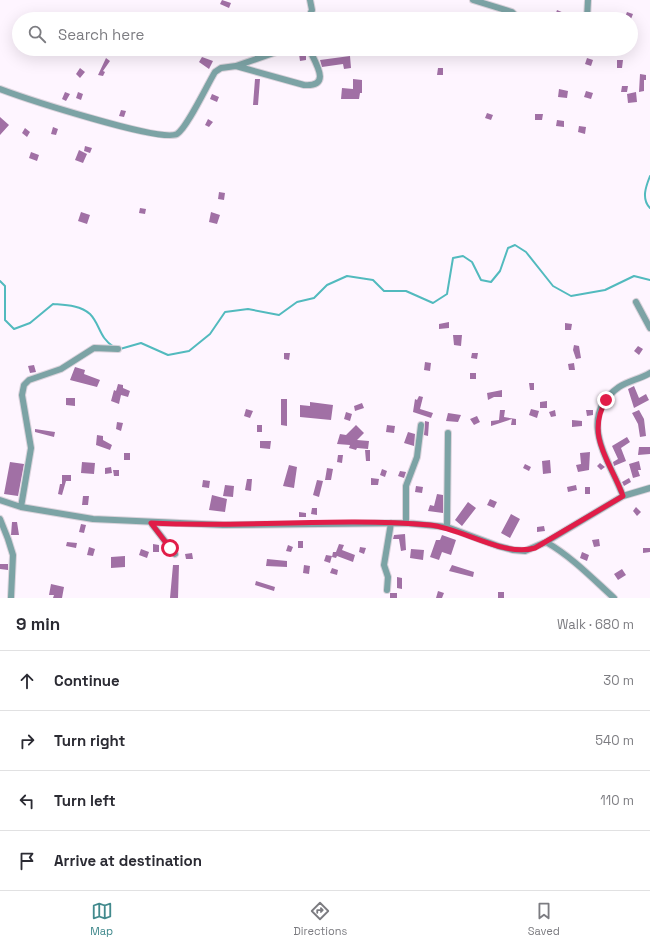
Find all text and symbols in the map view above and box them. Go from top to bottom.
search box [12,12,638,56]
icon: search [26,23,48,45]
text: Search here [58,25,144,44]
route end [597,391,615,409]
route start [161,539,179,557]
text: 9 min [16,613,60,635]
text: Walk · 680 m [557,616,634,633]
icon: ahead [16,670,38,692]
text: Continue [54,671,120,690]
text: 30 m [603,672,634,689]
icon: right [16,730,38,752]
text: Turn right [54,731,125,750]
text: 540 m [595,732,634,749]
icon: left [16,790,38,812]
text: Turn left [54,791,116,810]
text: 110 m [600,792,634,809]
icon: arrive [16,850,38,872]
text: Arrive at destination [54,851,202,870]
tab: Map [90,900,113,938]
tab: Directions [293,900,347,938]
tab: Saved [528,900,560,938]

